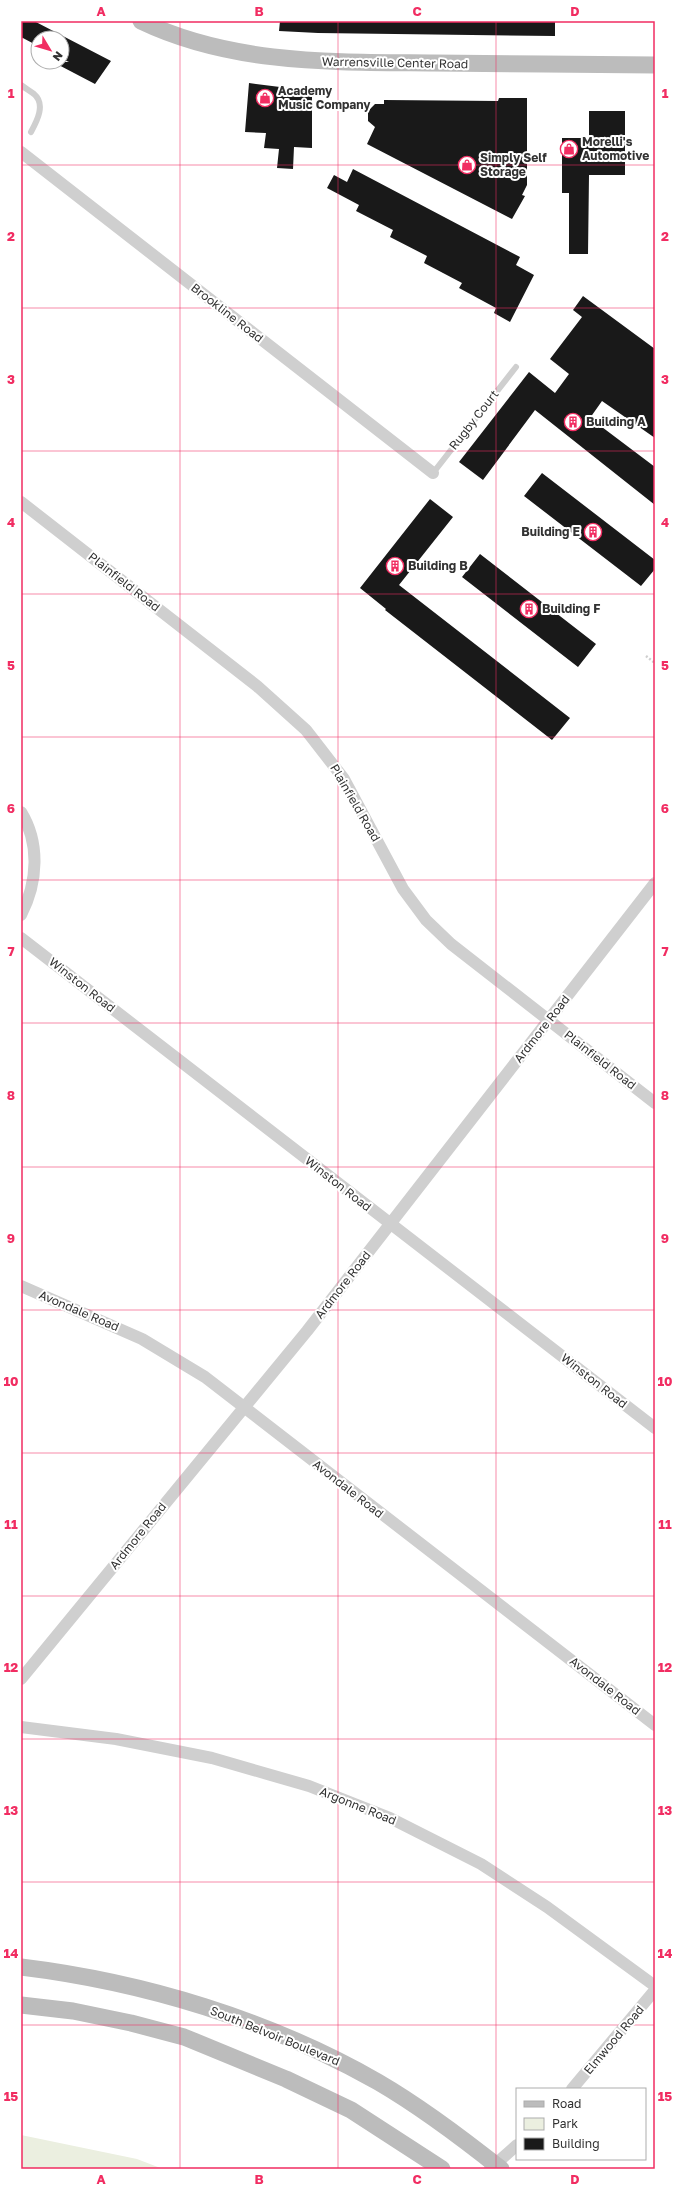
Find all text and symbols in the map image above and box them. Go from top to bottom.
text: A [96,3,106,19]
text: B [254,3,264,19]
text: C [412,3,422,19]
text: D [570,3,580,19]
north arrow [30,30,70,70]
text: N [51,49,66,64]
street label: Warrensville Center Road [322,54,468,71]
place label: Academy Music Company [278,83,371,112]
text: 1 [8,85,15,101]
text: 1 [662,85,669,101]
shop icon: Academy Music Company [255,88,275,108]
place label: Morelli's Automotive [582,134,649,163]
shop icon: Morelli's Automotive [559,139,579,159]
place label: Simply Self Storage [480,150,547,179]
shop icon: Simply Self Storage [457,155,477,175]
text: 2 [7,228,15,244]
text: 2 [661,228,669,244]
street label: Brookline Road [188,280,266,345]
text: 3 [7,371,15,387]
text: 3 [661,371,669,387]
street label: Rugby Court [446,387,502,453]
building icon: Building A [563,412,583,432]
place label: Building A [586,414,646,429]
text: 4 [7,514,15,530]
text: 4 [661,514,669,530]
building icon: Building E [583,522,603,542]
place label: Building E [521,524,580,539]
street label: Plainfield Road [85,549,163,614]
building icon: Building B [385,556,405,576]
place label: Building B [408,558,468,573]
building icon: Building F [519,599,539,619]
place label: Building F [542,601,600,616]
text: 5 [7,657,15,673]
text: 5 [661,657,669,673]
street label: Plainfield Road [327,761,384,844]
text: 6 [7,800,15,816]
text: 6 [661,800,669,816]
text: 7 [7,943,15,959]
text: 7 [661,943,669,959]
street label: Winston Road [46,954,119,1015]
street label: Ardmore Road [511,992,573,1066]
street label: Plainfield Road [561,1027,639,1092]
text: 8 [7,1087,15,1103]
text: 8 [661,1087,669,1103]
street label: Winston Road [302,1153,375,1214]
text: 9 [7,1230,15,1246]
text: 9 [661,1230,669,1246]
street label: Ardmore Road [312,1248,374,1322]
street label: Avondale Road [37,1287,122,1334]
street label: Winston Road [558,1350,631,1411]
text: 10 [3,1373,19,1389]
text: 10 [657,1373,673,1389]
street label: Avondale Road [310,1456,387,1521]
street label: Ardmore Road [106,1499,169,1572]
text: 11 [4,1516,18,1532]
text: 11 [658,1516,672,1532]
street label: Avondale Road [567,1653,644,1718]
text: 12 [4,1659,18,1675]
text: 12 [658,1659,672,1675]
street label: Argonne Road [318,1783,399,1828]
text: 13 [4,1802,18,1818]
text: 13 [658,1802,672,1818]
text: 14 [4,1945,18,1961]
text: 14 [658,1945,672,1961]
street label: Elmwood Road [580,2002,647,2077]
street label: South Belvoir Boulevard [208,2003,342,2068]
text: 15 [4,2088,18,2104]
legend [516,2088,646,2160]
text: 15 [658,2088,672,2104]
text: Road [552,2096,581,2111]
text: Park [552,2116,578,2131]
text: Building [552,2136,600,2151]
text: A [96,2171,106,2187]
text: B [254,2171,264,2187]
text: C [412,2171,422,2187]
text: D [570,2171,580,2187]

